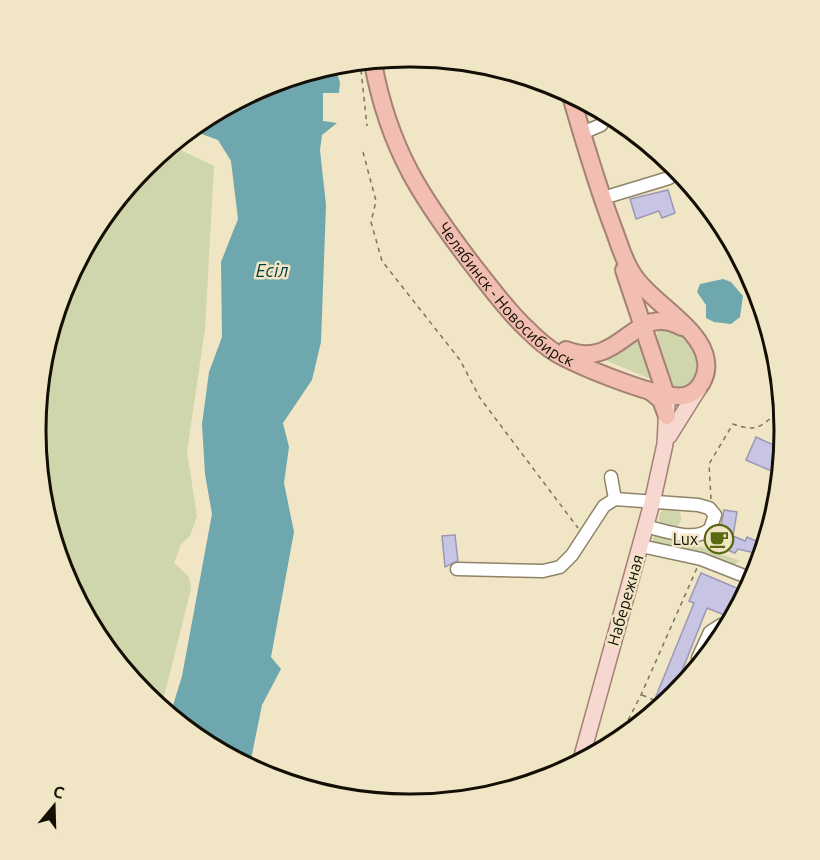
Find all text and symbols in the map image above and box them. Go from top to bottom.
street label: Челябинск - Новосибирск [435,219,577,370]
water label: Есіл [256,260,288,280]
cafe icon: Lux [703,523,735,555]
place label: Lux [673,530,698,548]
street label: Набережная [603,552,647,648]
north arrow [24,776,84,836]
text: С [51,782,67,802]

